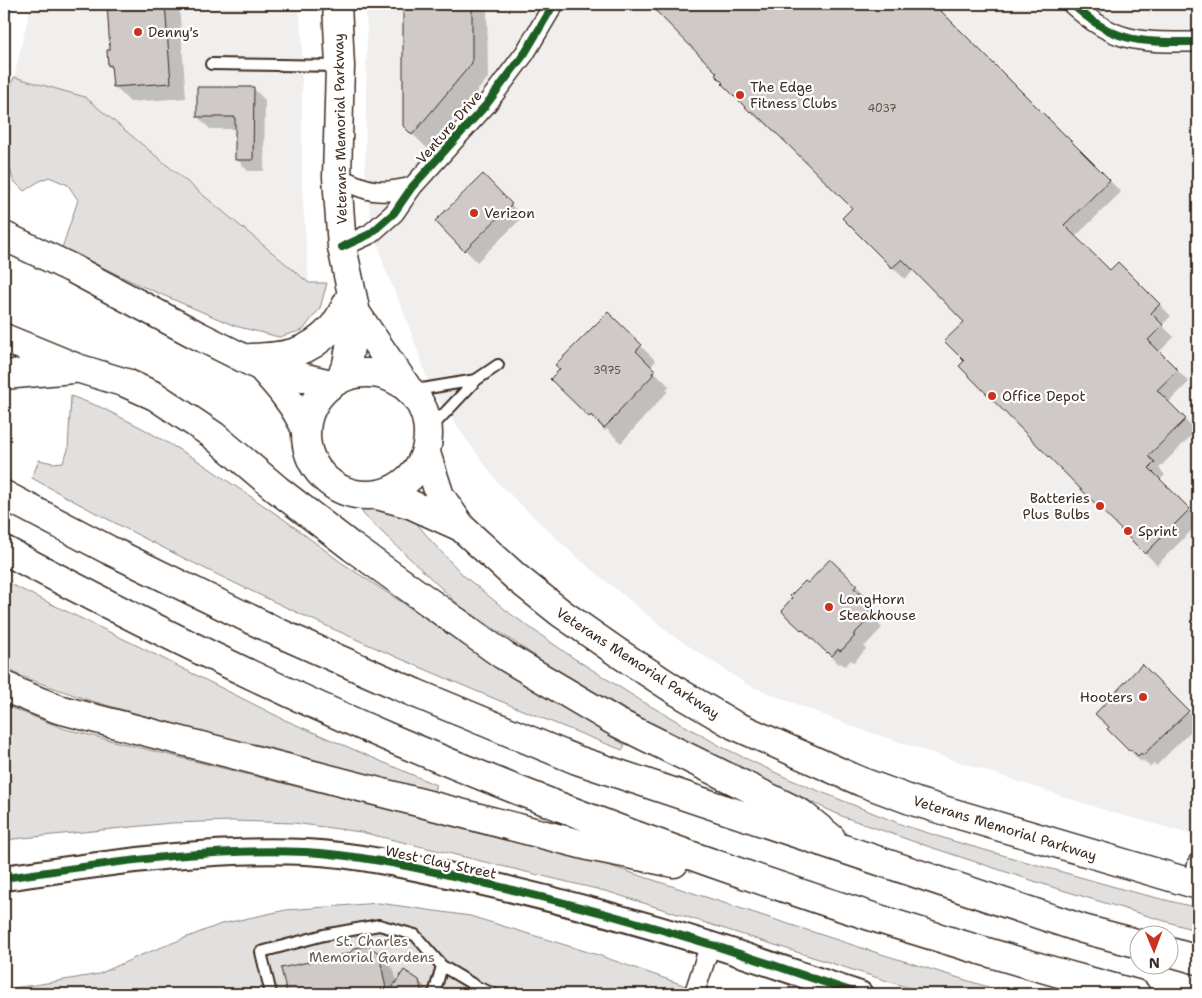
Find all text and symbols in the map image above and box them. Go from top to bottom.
place label: Denny's [148,23,199,41]
marker: Denny's [132,26,144,38]
street label: Veterans Memorial Parkway [329,33,351,225]
place label: The Edge Fitness Clubs [750,78,838,112]
street label: Venture Drive [412,87,486,167]
marker: The Edge Fitness Clubs [734,89,746,101]
house number: 4037 [867,101,897,116]
place label: Verizon [484,204,535,222]
marker: Verizon [468,207,480,219]
house number: 3975 [593,363,621,378]
place label: Office Depot [1002,387,1086,405]
marker: Office Depot [986,390,998,402]
place label: Batteries Plus Bulbs [1023,489,1090,523]
marker: Batteries Plus Bulbs [1094,500,1106,512]
place label: Sprint [1138,522,1178,540]
marker: Sprint [1122,525,1134,537]
place label: LongHorn Steakhouse [839,590,916,624]
marker: LongHorn Steakhouse [823,601,835,613]
street label: Veterans Memorial Parkway [553,603,723,723]
place label: Hooters [1080,688,1133,706]
marker: Hooters [1137,691,1149,703]
street label: Veterans Memorial Parkway [911,791,1099,865]
street label: West Clay Street [384,841,498,883]
north arrow [1130,926,1180,976]
park label: St. Charles Memorial Gardens [309,932,435,966]
text: N [1149,954,1160,972]

